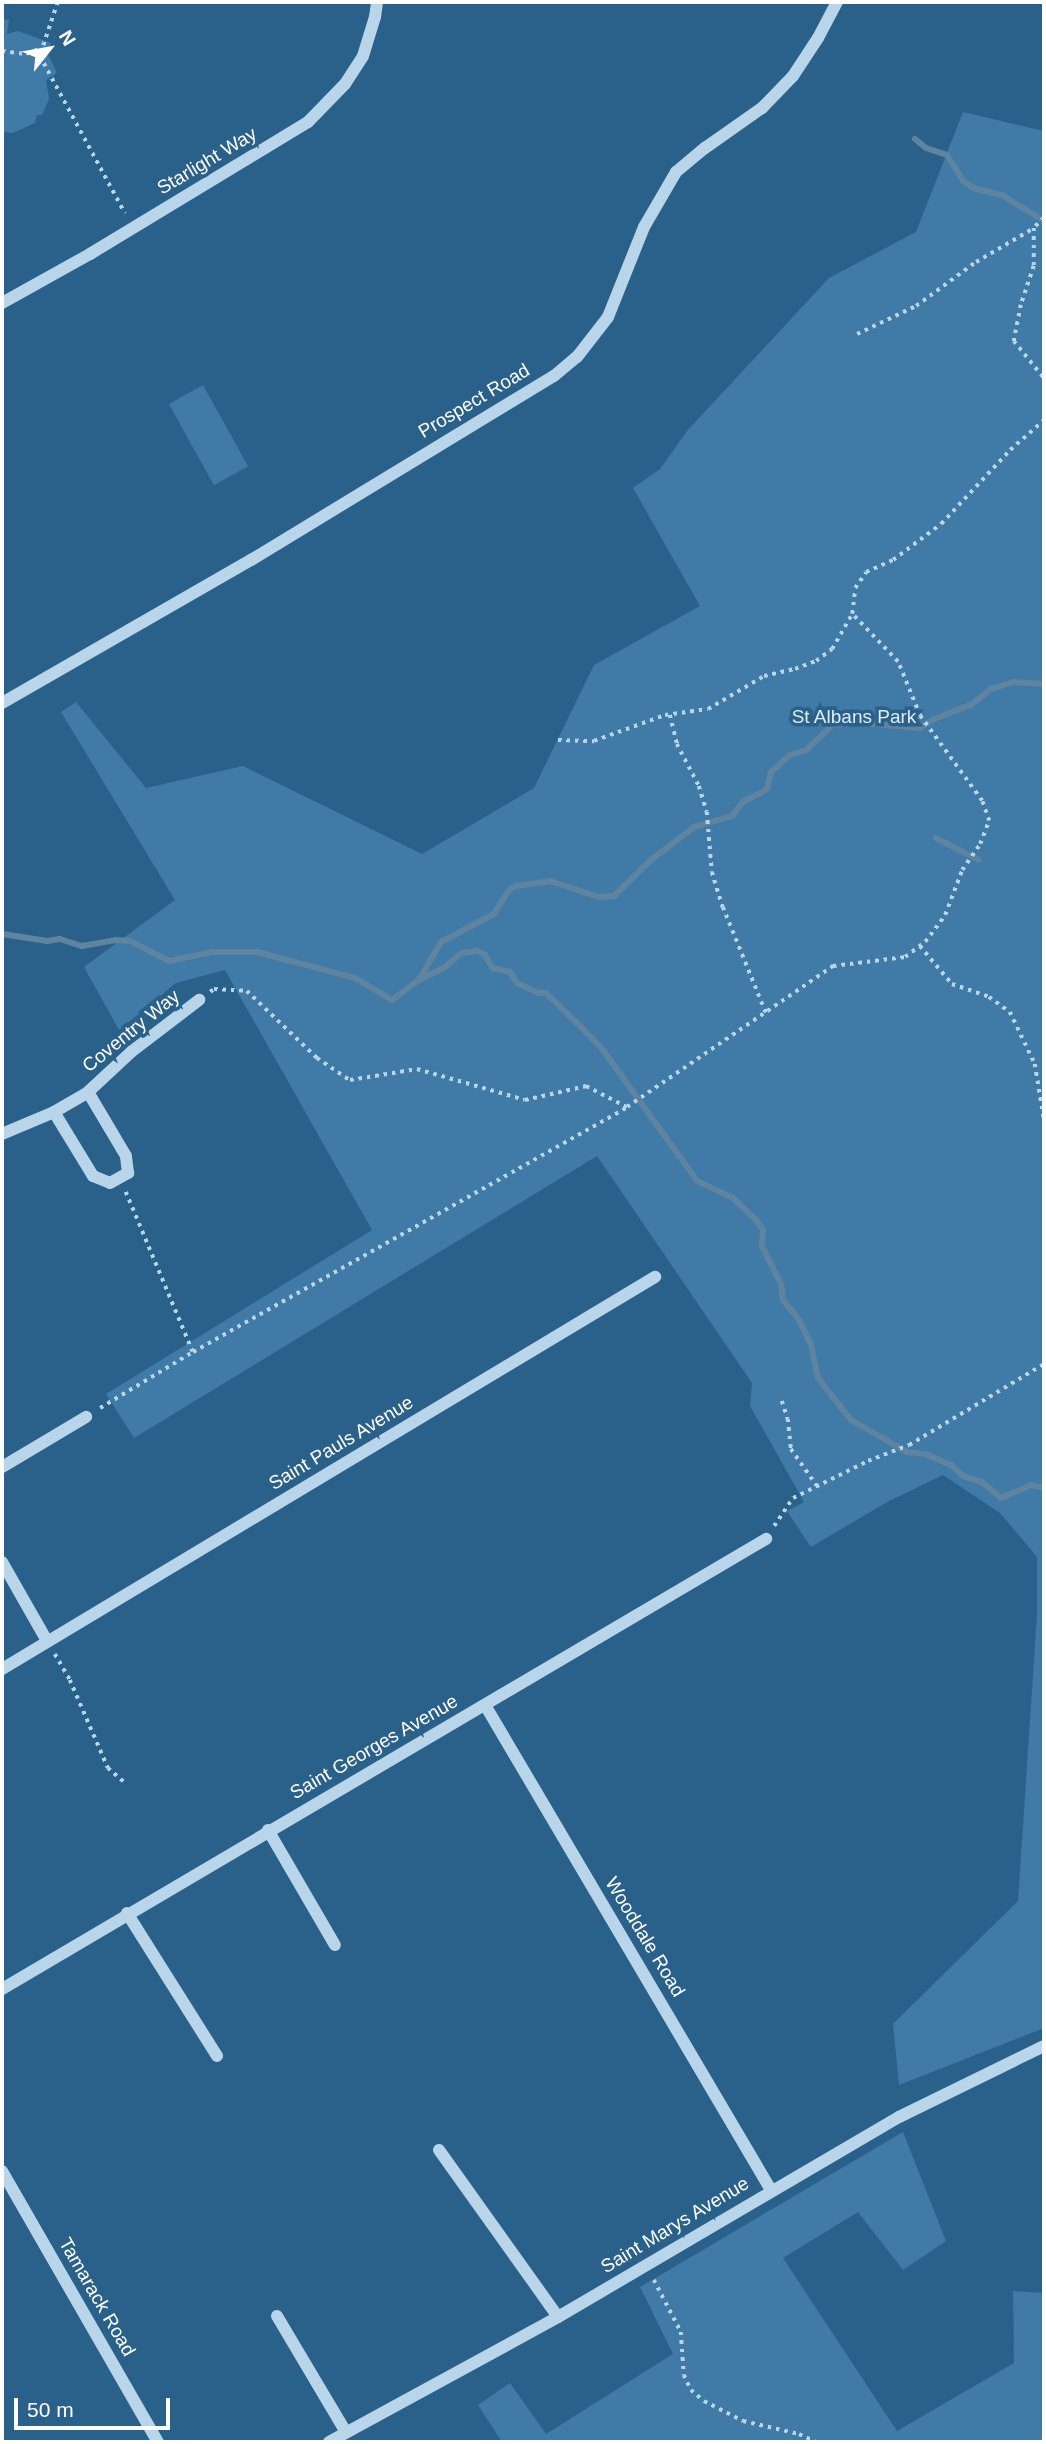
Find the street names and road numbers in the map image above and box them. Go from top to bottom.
street label: Starlight Way [153,122,261,200]
street label: Prospect Road [414,359,534,443]
street label: Coventry Way [78,985,184,1077]
street label: Saint Pauls Avenue [264,1391,418,1495]
street label: Saint Georges Avenue [286,1689,462,1805]
street label: Wooddale Road [600,1873,690,2001]
street label: Saint Marys Avenue [596,2172,754,2278]
street label: Tamarack Road [54,2234,140,2360]

